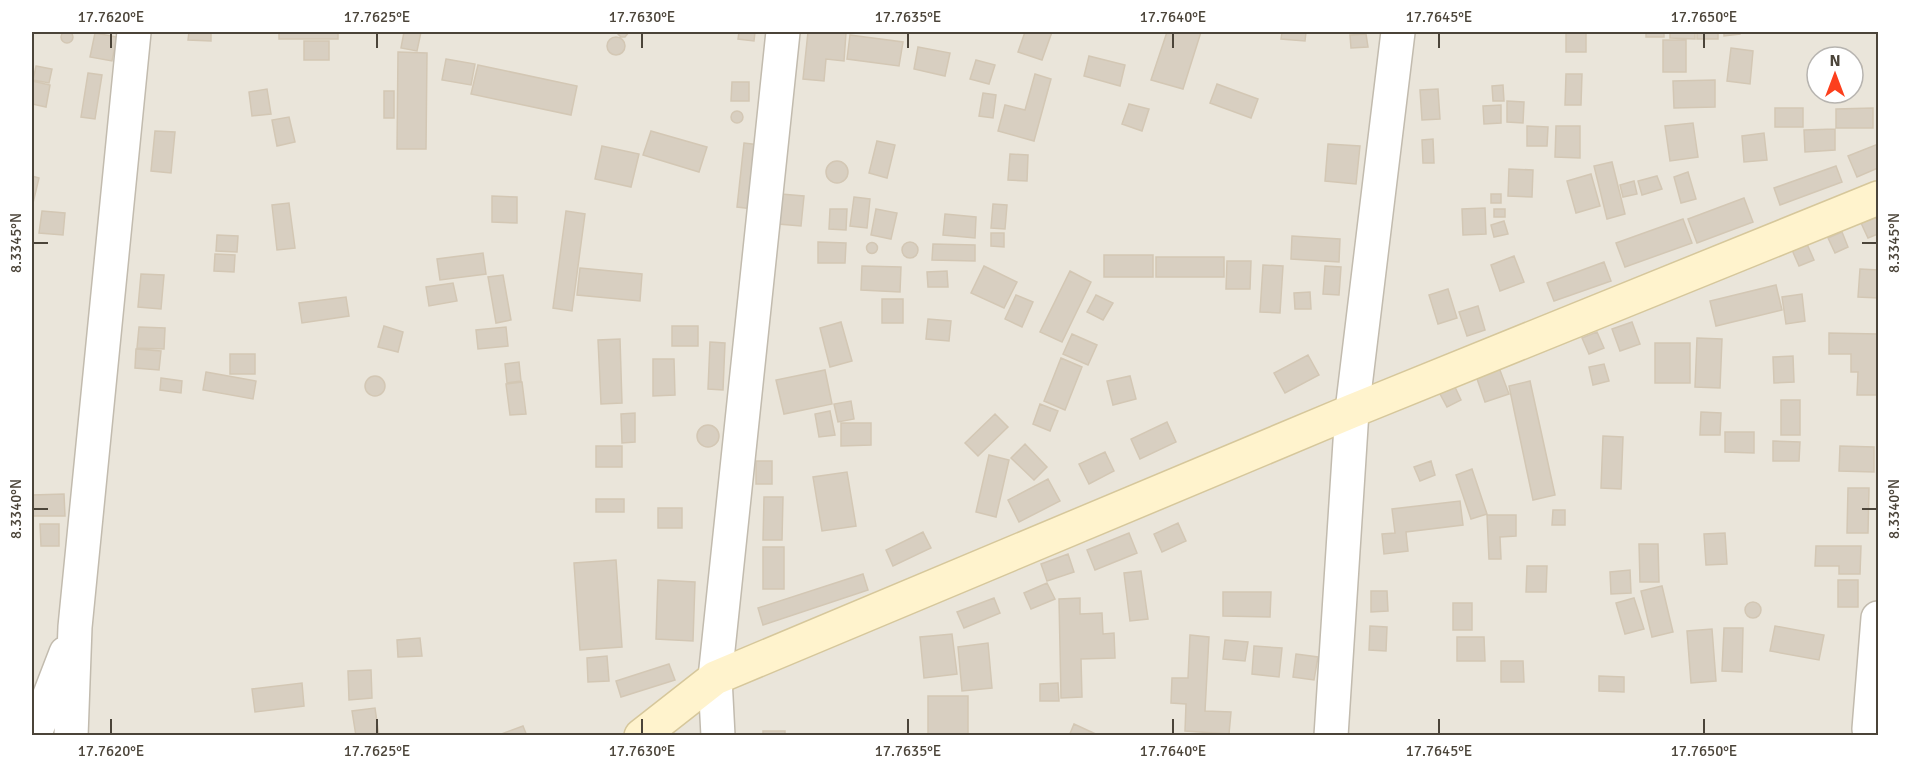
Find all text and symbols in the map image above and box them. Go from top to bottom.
text: 17.7620°E [78,8,144,26]
text: 17.7625°E [344,8,410,26]
text: 17.7630°E [609,8,675,26]
text: 17.7635°E [875,8,941,26]
text: 17.7640°E [1140,8,1206,26]
text: 17.7645°E [1406,8,1472,26]
text: 17.7650°E [1671,8,1737,26]
north arrow [1805,45,1865,105]
text: N [1829,51,1841,71]
text: 8.3345°N [7,213,25,273]
text: 8.3345°N [1885,213,1903,273]
text: 8.3340°N [7,479,25,539]
text: 8.3340°N [1885,479,1903,539]
text: 17.7620°E [78,742,144,760]
text: 17.7625°E [344,742,410,760]
text: 17.7630°E [609,742,675,760]
text: 17.7635°E [875,742,941,760]
text: 17.7640°E [1140,742,1206,760]
text: 17.7645°E [1406,742,1472,760]
text: 17.7650°E [1671,742,1737,760]

